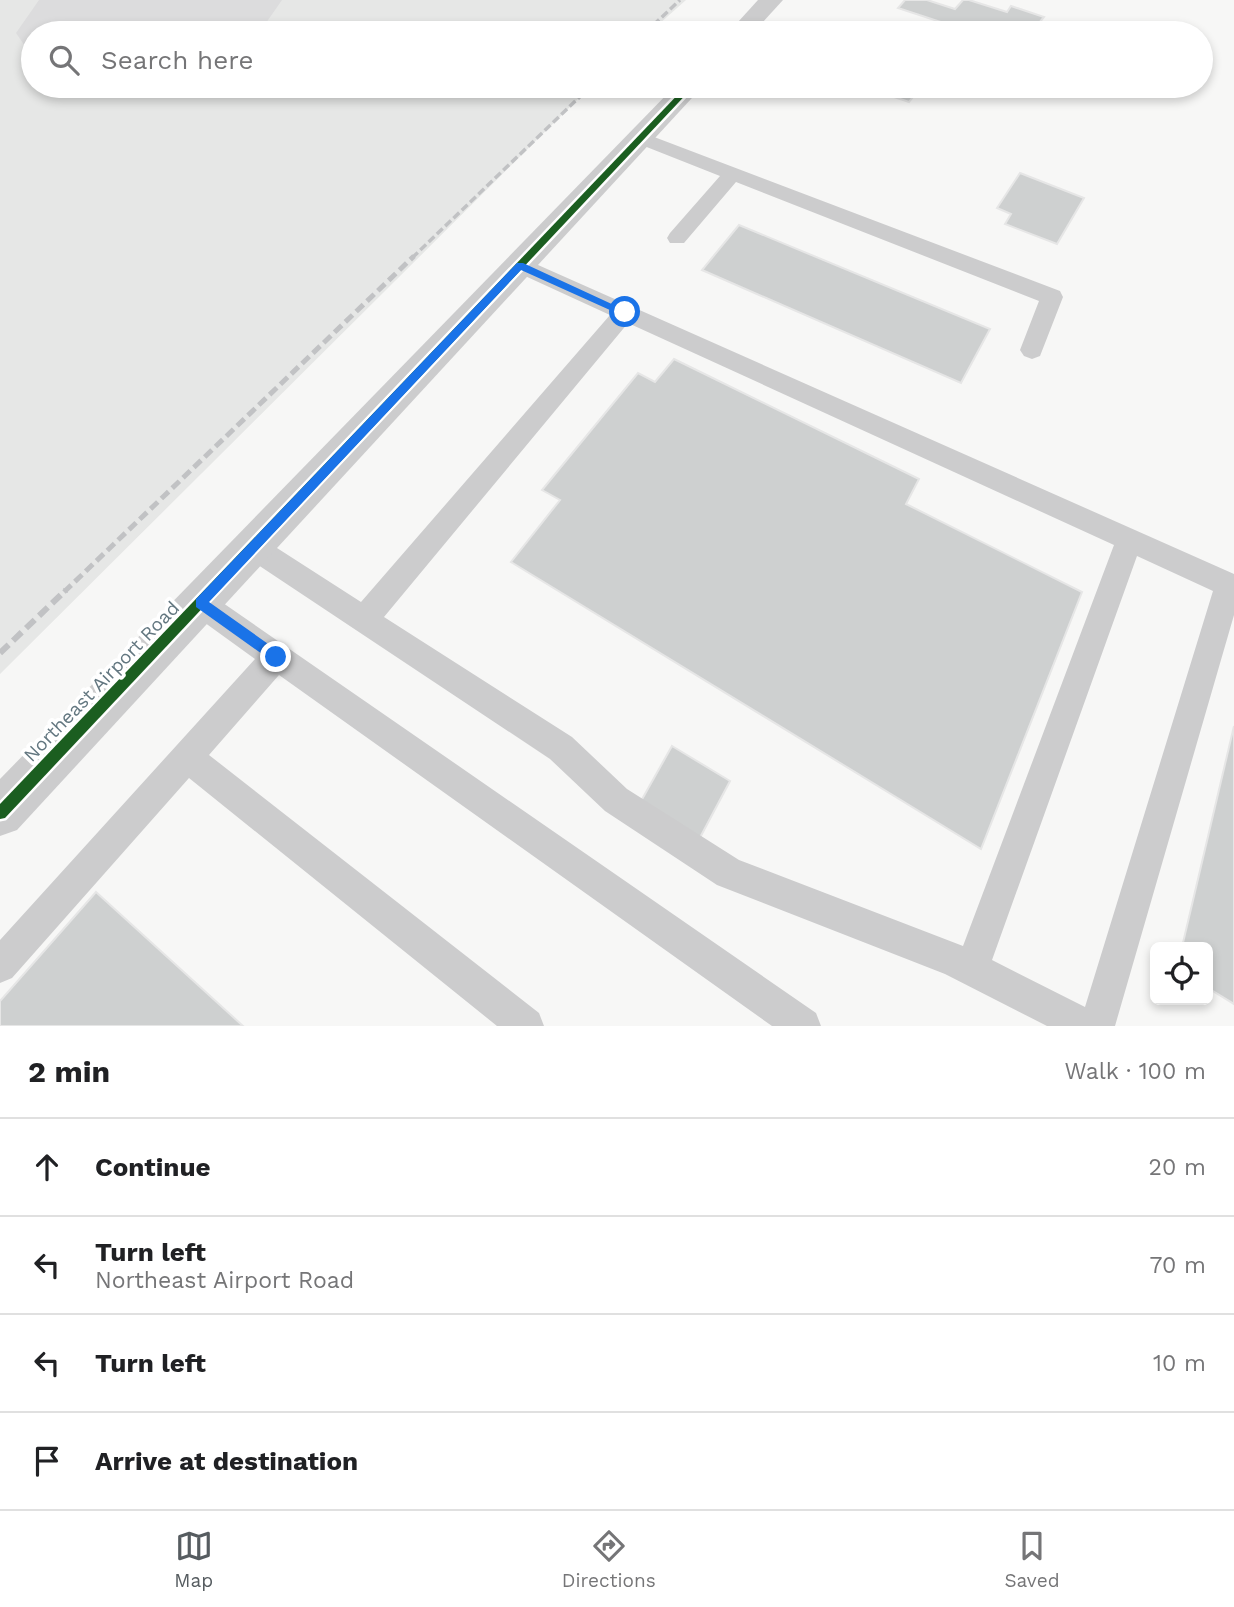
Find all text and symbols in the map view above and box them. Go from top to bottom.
search box [21,21,1213,98]
icon: search [45,41,83,79]
text: Search here [101,45,253,75]
route start [609,296,640,327]
street label: Northeast Airport Road [19,596,184,766]
route end [260,641,291,672]
map controls [1150,942,1213,1005]
button: locate [1150,942,1213,1005]
text: 2 min [28,1054,110,1089]
text: Walk · 100 m [1064,1058,1206,1085]
icon: ahead [28,1148,66,1186]
text: Continue [95,1152,211,1182]
text: 20 m [1149,1154,1206,1181]
text: Turn left [95,1237,206,1267]
icon: left [28,1246,66,1284]
text: 70 m [1149,1252,1206,1279]
text: Northeast Airport Road [95,1267,354,1294]
icon: left [28,1344,66,1382]
text: Turn left [95,1348,206,1378]
text: 10 m [1153,1350,1206,1377]
icon: arrive [28,1442,66,1480]
text: Arrive at destination [95,1446,358,1476]
tab: Map [174,1527,213,1592]
tab: Directions [562,1527,656,1592]
tab: Saved [1004,1527,1060,1592]

